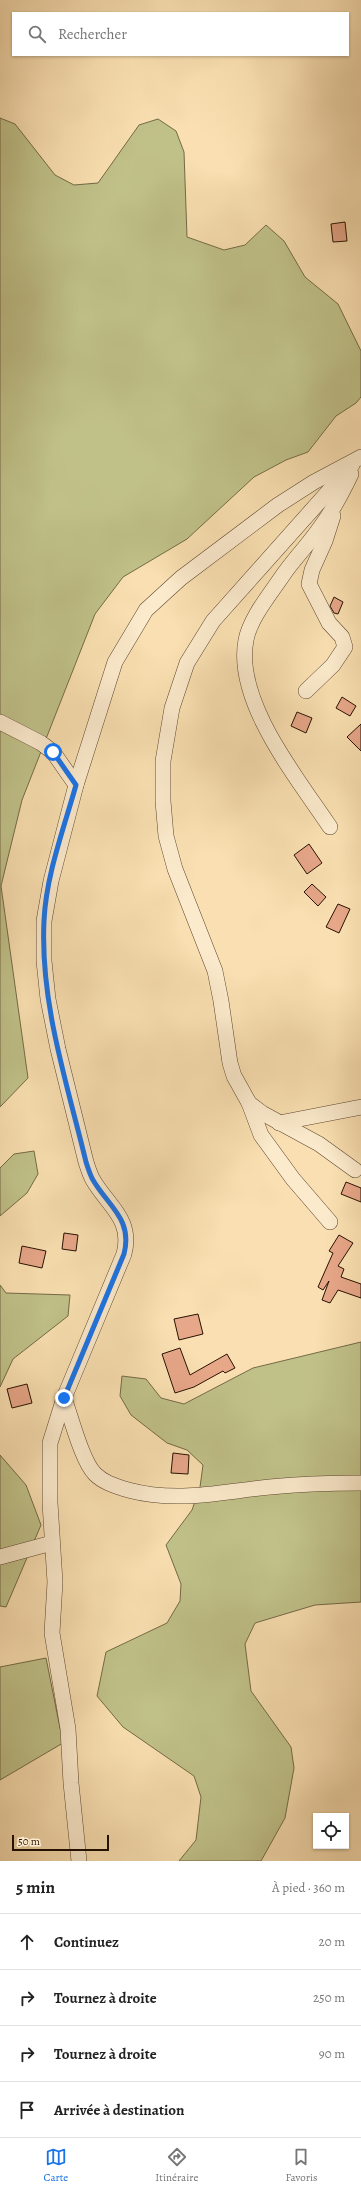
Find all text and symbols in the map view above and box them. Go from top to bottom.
search box [12,12,349,56]
icon: search [26,23,48,45]
text: Rechercher [58,24,127,44]
route start [44,743,62,761]
route end [55,1389,73,1407]
map controls [313,1813,349,1849]
button: locate [313,1813,349,1849]
scale bar [12,1833,109,1852]
text: 50 m [18,1834,40,1849]
text: 5 min [16,1876,55,1899]
text: À pied · 360 m [272,1879,345,1896]
icon: ahead [16,1931,38,1953]
text: Continuez [54,1932,119,1952]
text: 20 m [319,1933,345,1950]
icon: right [16,1987,38,2009]
text: Tournez à droite [54,1988,157,2008]
text: 250 m [313,1989,345,2006]
icon: right [16,2043,38,2065]
text: Tournez à droite [54,2044,157,2064]
text: 90 m [319,2045,345,2062]
icon: arrive [16,2099,38,2121]
text: Arrivée à destination [54,2100,185,2120]
tab: Carte [44,2146,68,2185]
tab: Itinéraire [155,2146,198,2185]
tab: Favoris [285,2146,317,2185]

